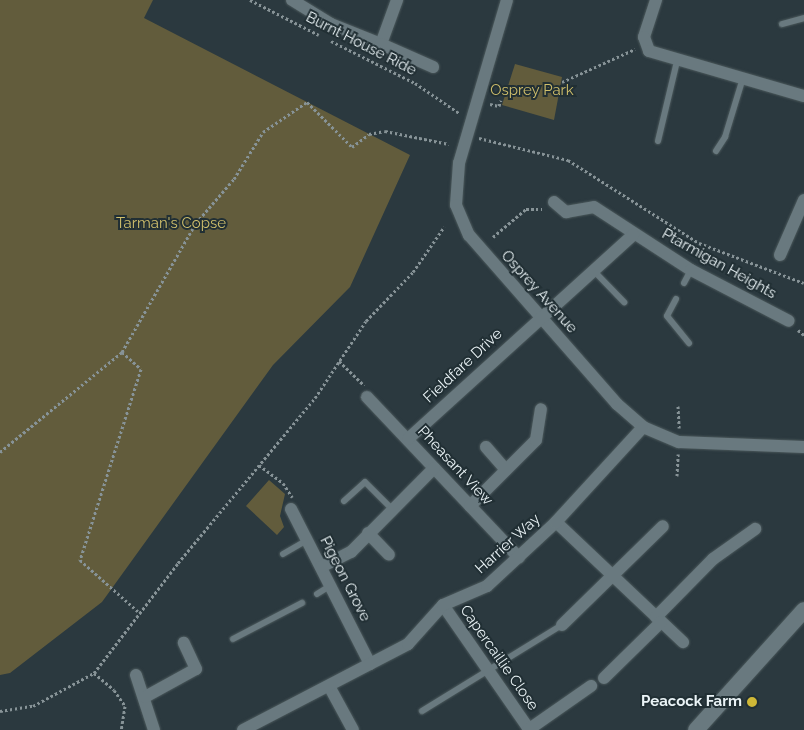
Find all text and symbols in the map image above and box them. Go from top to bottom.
street label: Burnt House Ride [303,8,419,80]
park label: Osprey Park [490,82,574,100]
park label: Tarman's Copse [116,215,226,233]
street label: Ptarmigan Heights [659,225,779,303]
street label: Osprey Avenue [497,247,581,337]
street label: Fieldfare Drive [420,325,506,407]
street label: Pheasant View [414,422,496,510]
street label: Harrier Way [472,510,544,578]
street label: Pigeon Grove [316,533,374,625]
street label: Capercaillie Close [456,602,542,714]
place label: Peacock Farm [641,693,742,711]
marker: Peacock Farm [746,696,758,708]

